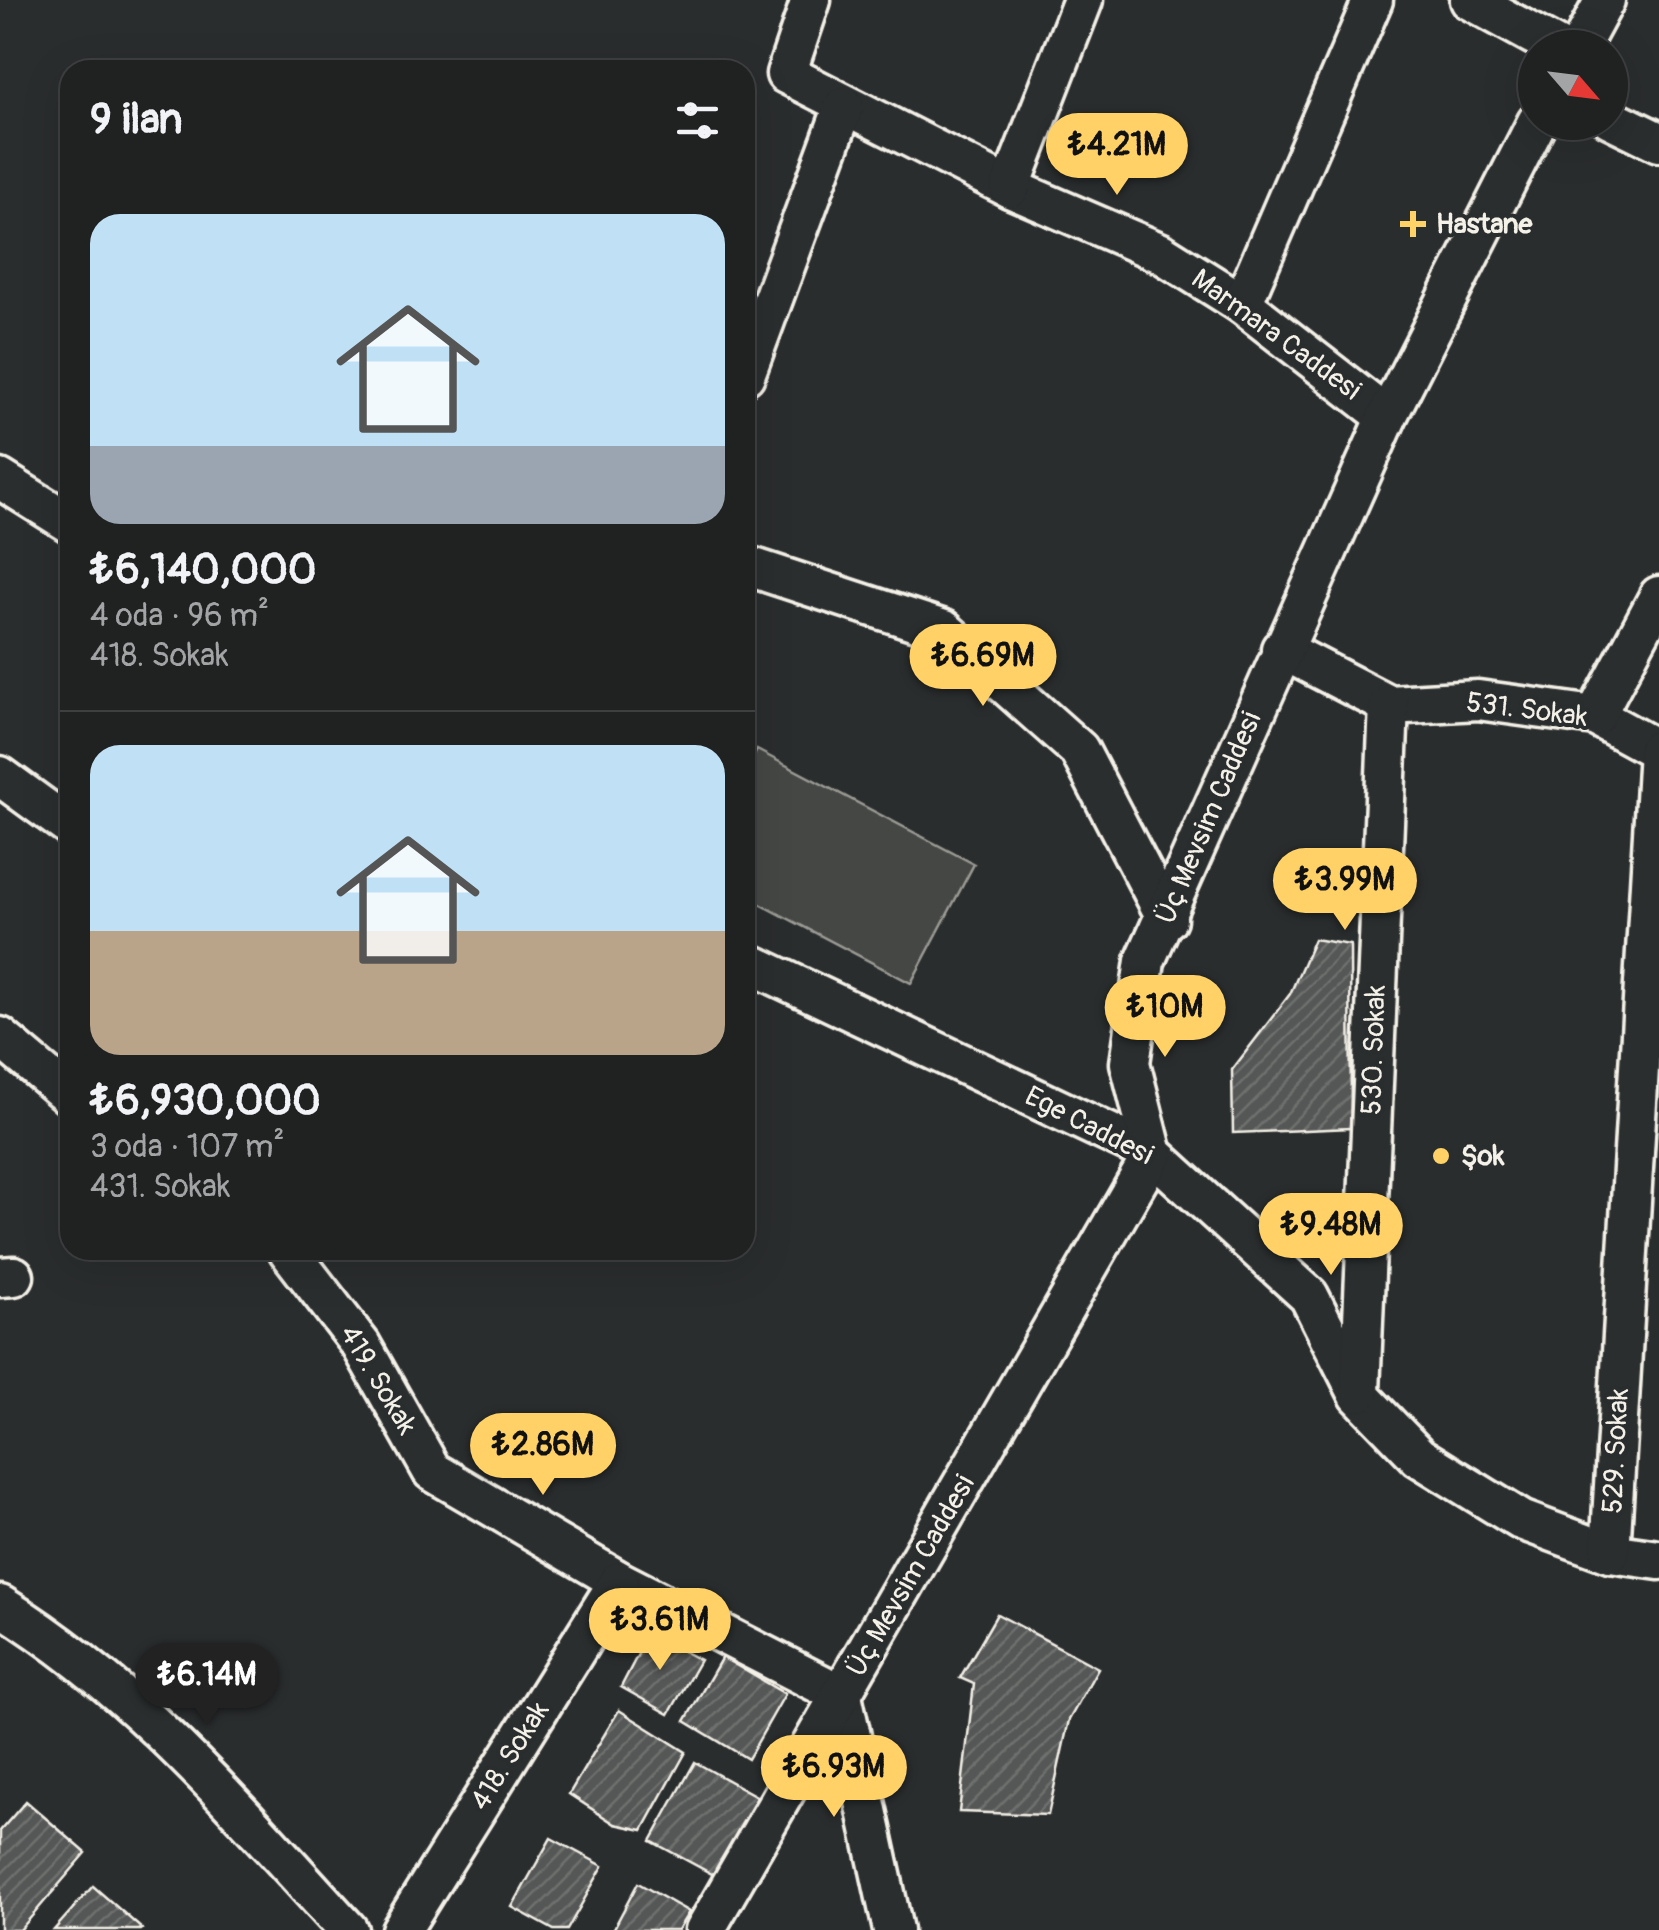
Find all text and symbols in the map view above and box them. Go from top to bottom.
north arrow [1518,30,1628,140]
map controls [1518,30,1628,140]
icon: filters [670,93,725,148]
text: 9 ilan [90,94,182,146]
pin: ₺4.21M [1036,113,1198,198]
text: ₺4.21M [1068,125,1166,165]
place label: Hastane [1436,207,1534,242]
marker: Hastane [1400,211,1426,237]
street label: Marmara Caddesi [1184,262,1368,408]
icon: home [318,279,498,459]
text: ₺6,140,000 [90,544,317,596]
text: 4 oda · 96 m² [90,596,269,636]
pin: ₺6.69M [902,624,1064,709]
text: 418. Sokak [90,636,229,676]
text: ₺6.69M [932,636,1034,676]
street label: 531. Sokak [1464,685,1590,735]
street label: Üç Mevsim Caddesi [1149,707,1269,929]
icon: home [318,810,498,990]
pin: ₺3.99M [1264,848,1426,933]
text: ₺3.99M [1295,860,1395,900]
pin: ₺10M [1106,975,1224,1060]
street label: 530. Sokak [1354,984,1394,1116]
text: ₺10M [1127,987,1203,1027]
text: ₺6,930,000 [90,1075,321,1127]
street label: Ege Caddesi [1019,1079,1159,1173]
text: 3 oda · 107 m² [90,1127,284,1167]
place label: Şok [1461,1139,1505,1174]
marker: Şok [1430,1145,1452,1167]
text: 431. Sokak [90,1167,230,1207]
pin: ₺9.48M [1250,1193,1412,1278]
text: ₺9.48M [1281,1205,1381,1245]
street label: 419. Sokak [332,1319,424,1441]
street label: 529. Sokak [1595,1387,1637,1514]
pin: ₺2.86M [462,1413,624,1498]
text: ₺2.86M [492,1425,594,1465]
street label: Üç Mevsim Caddesi [839,1469,983,1683]
pin: ₺3.61M [579,1588,741,1673]
text: ₺3.61M [611,1600,709,1640]
pin: ₺6.14M [126,1643,288,1728]
text: ₺6.14M [158,1655,256,1695]
street label: 418. Sokak [463,1695,557,1817]
pin: ₺6.93M [753,1735,915,1820]
text: ₺6.93M [783,1747,885,1787]

